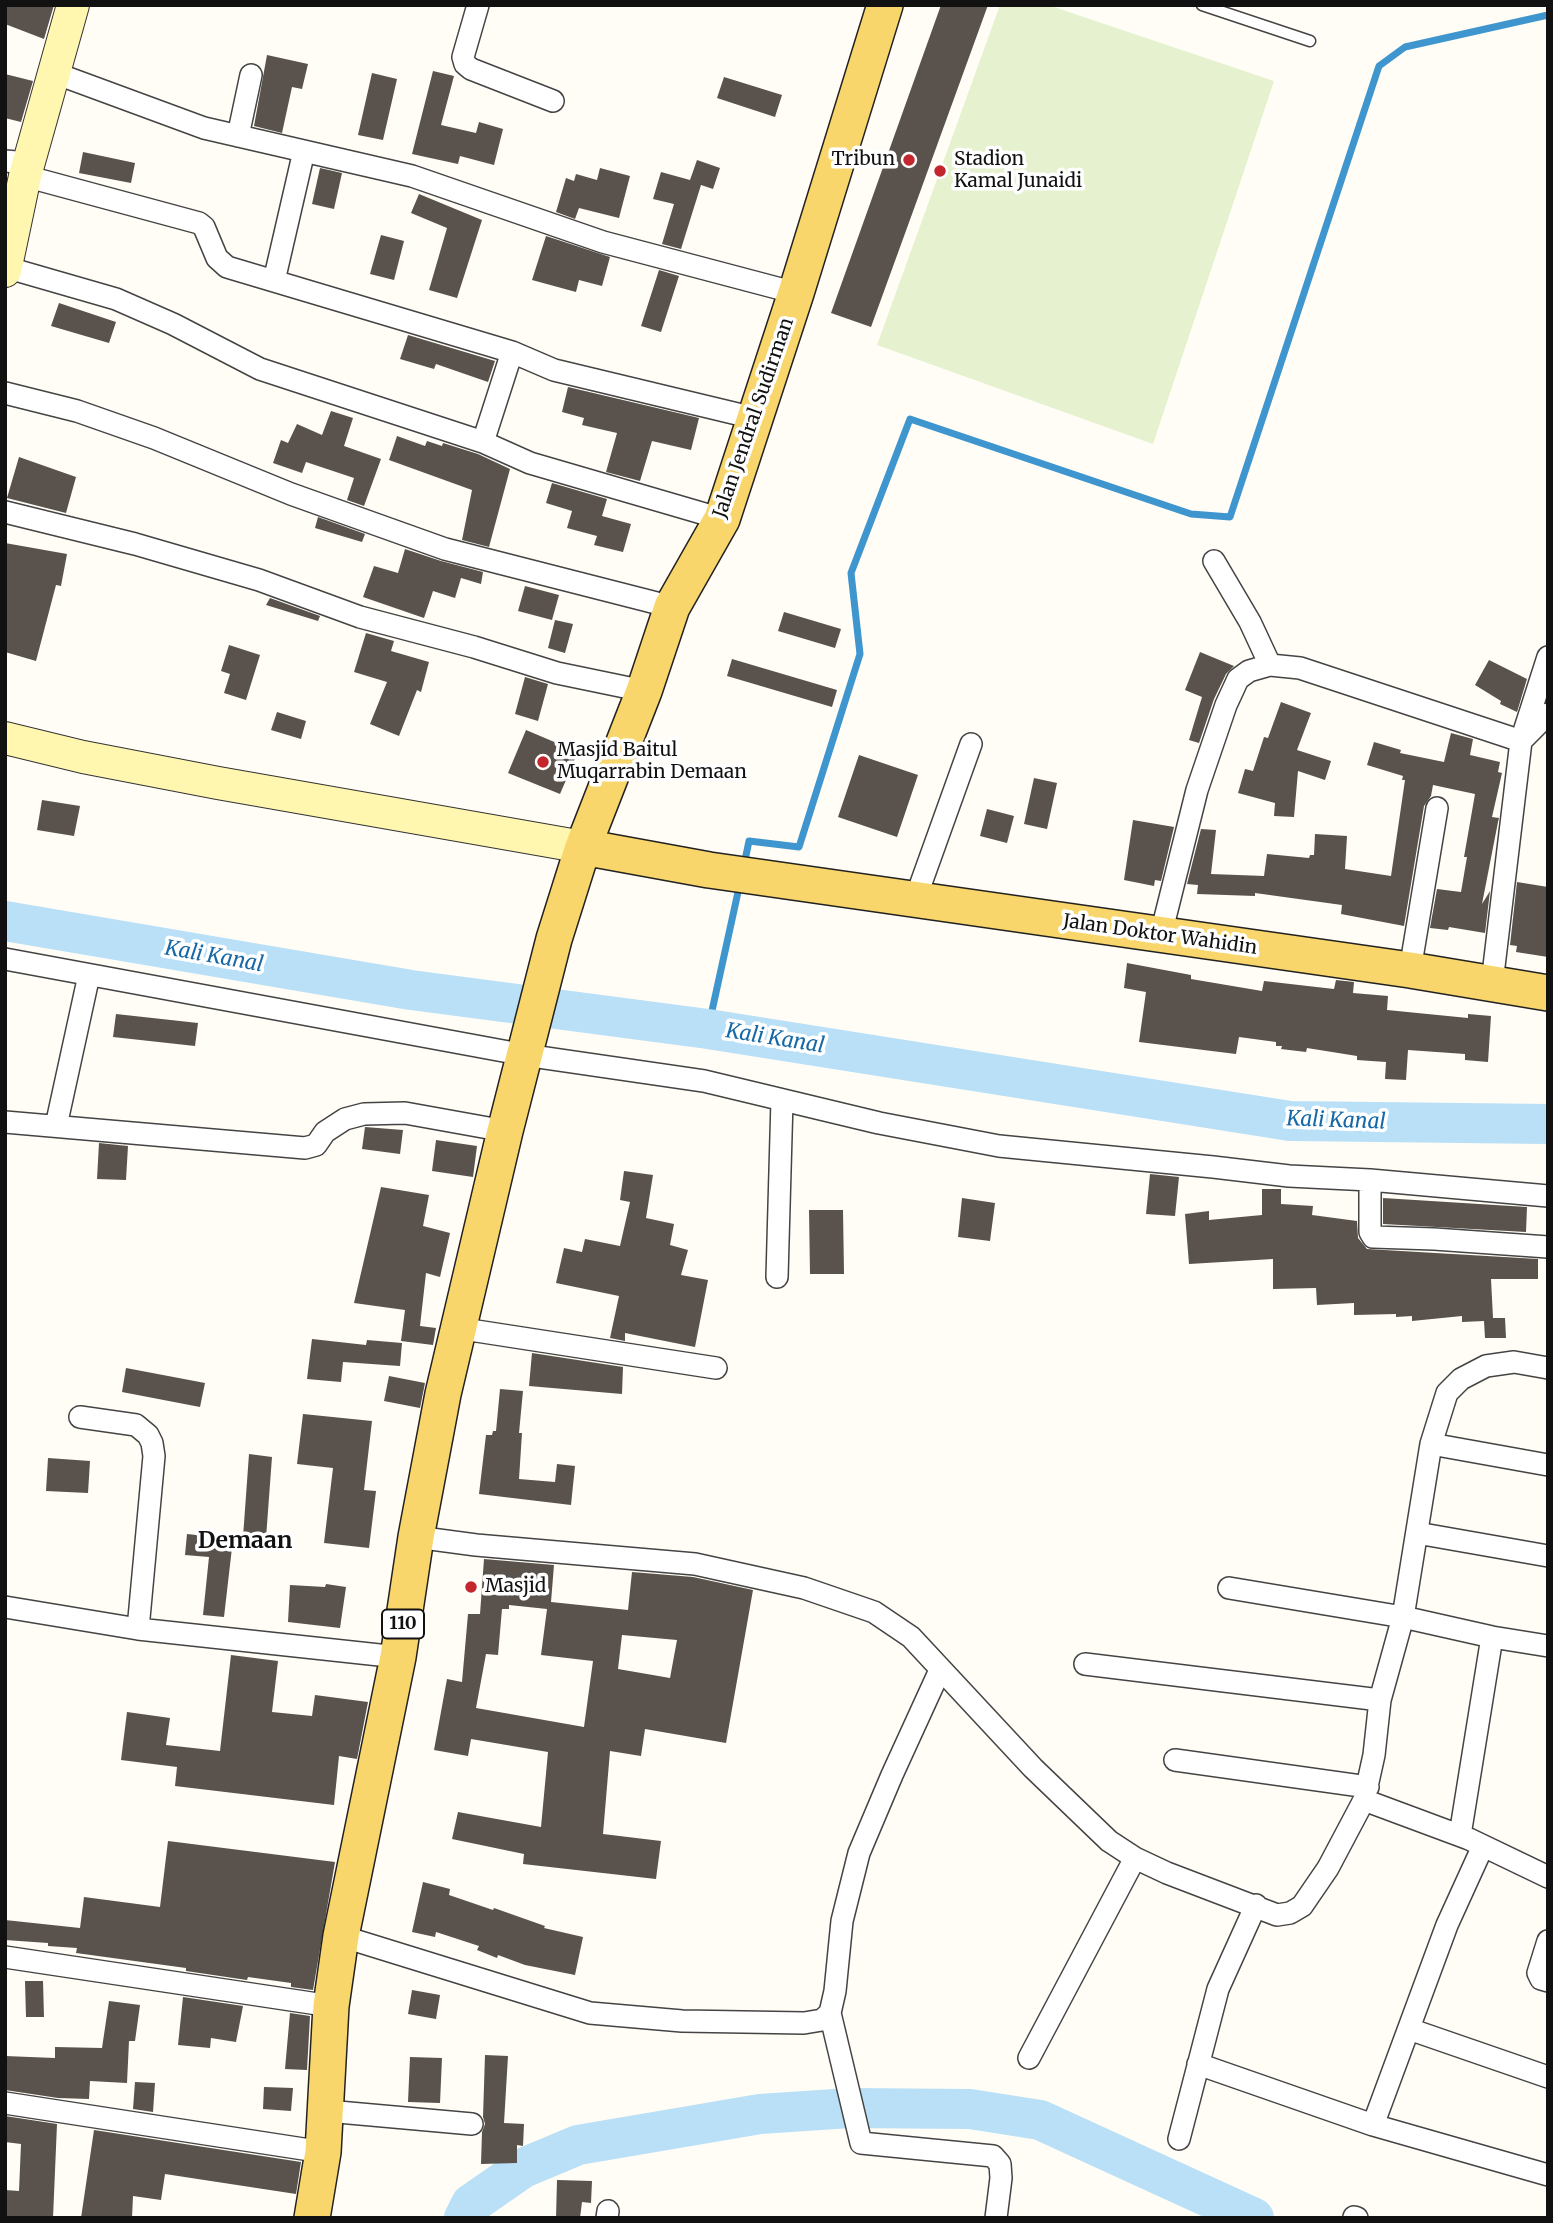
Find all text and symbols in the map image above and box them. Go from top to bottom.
place label: Tribun [831,149,895,171]
place label: Stadion Kamal Junaidi [954,149,1082,193]
marker: Tribun [901,152,917,168]
marker: Stadion Kamal Junaidi [932,163,948,179]
street label: Jalan Jendral Sudirman [709,315,799,521]
place label: Masjid Baitul Muqarrabin Demaan [557,740,747,784]
marker: Masjid Baitul Muqarrabin Demaan [535,754,551,770]
street label: Jalan Doktor Wahidin [1061,910,1259,960]
water label: Kali Kanal [163,936,265,978]
water label: Kali Kanal [724,1019,826,1059]
water label: Kali Kanal [1286,1107,1386,1135]
district label: Demaan [198,1527,292,1555]
place label: Masjid [485,1576,546,1598]
marker: Masjid [463,1579,479,1595]
road number: 110 [382,1610,424,1638]

